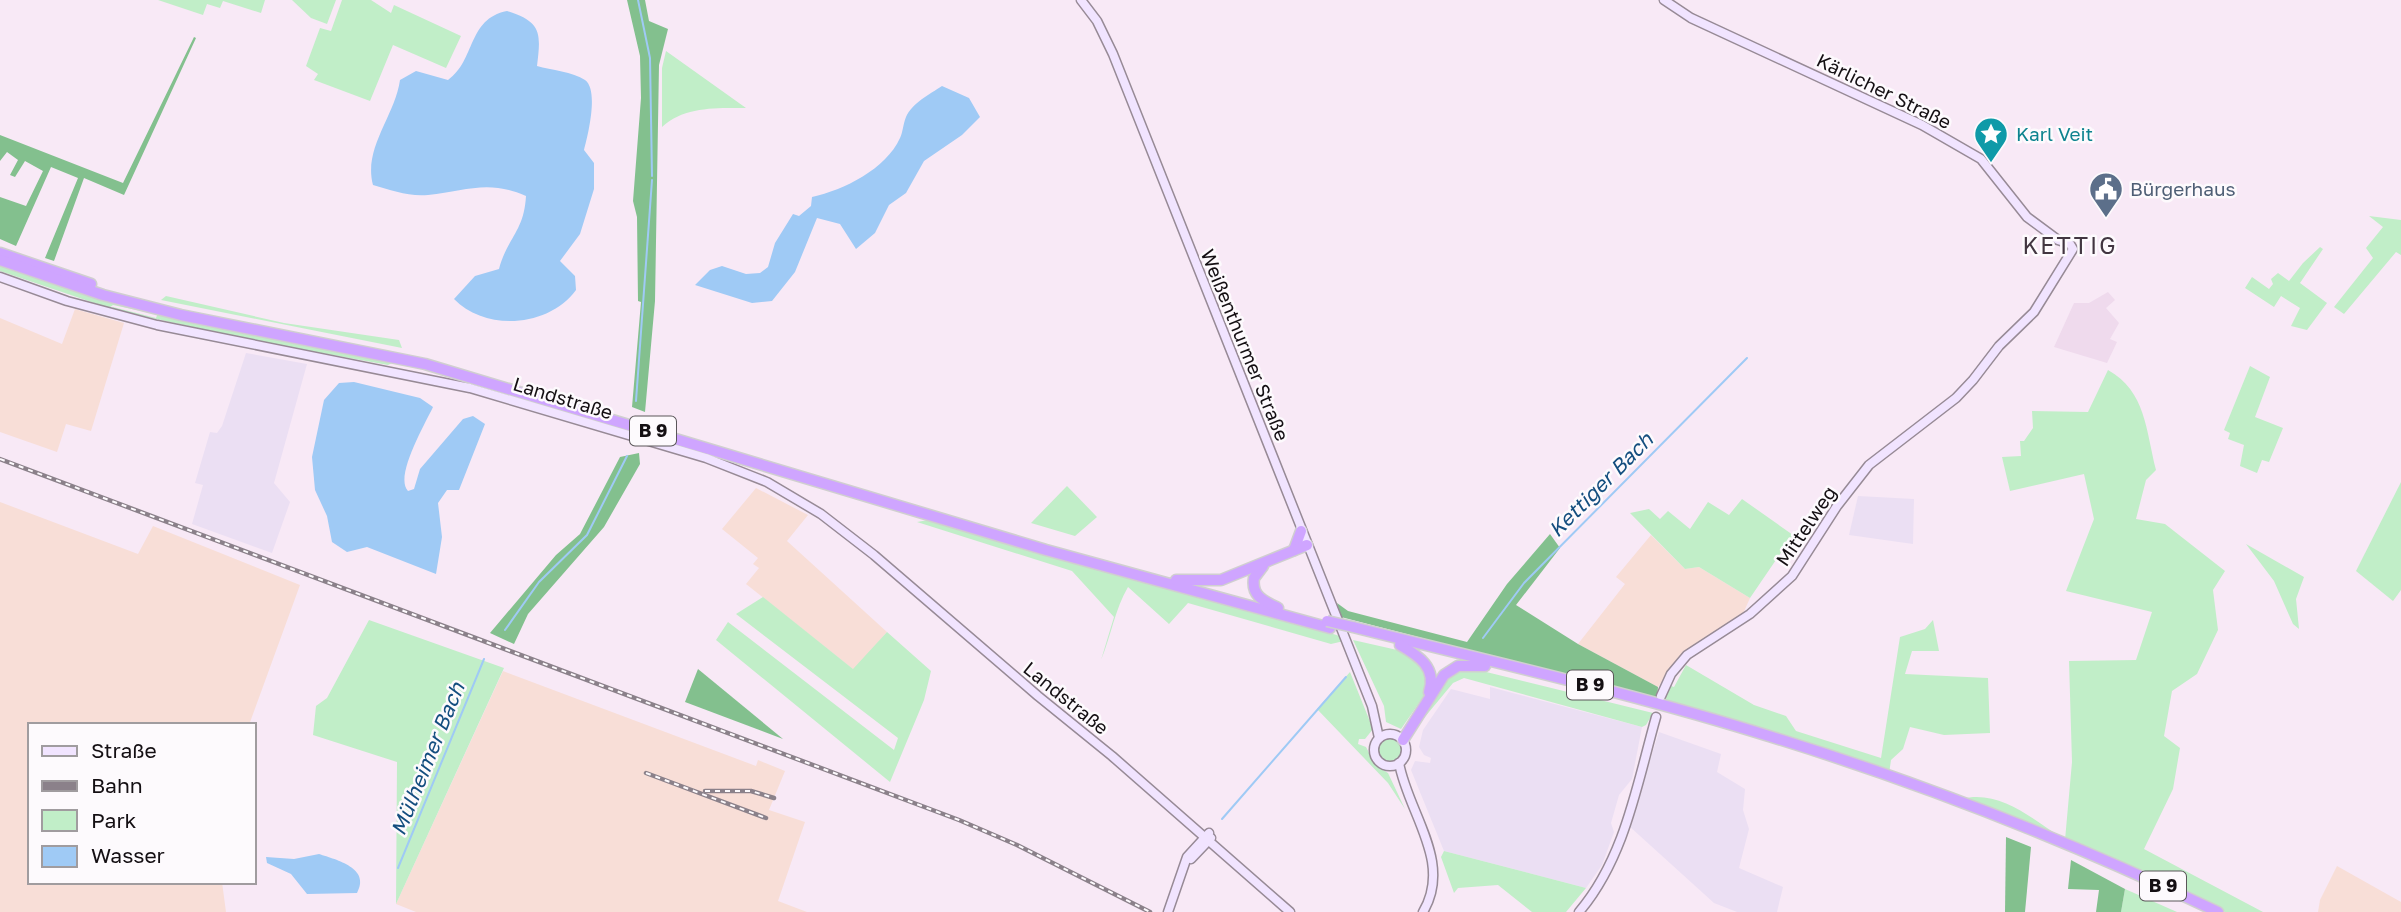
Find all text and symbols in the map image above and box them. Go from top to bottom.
street label: Kärlicher Straße [1813,48,1955,133]
place icon: Karl Veit [1972,115,2010,164]
place label: Karl Veit [2016,122,2093,145]
public building icon: Bürgerhaus [2087,170,2125,219]
place label: Bürgerhaus [2130,177,2236,200]
district label: KETTIG [2022,231,2118,259]
street label: Weißenthurmer Straße [1196,246,1294,444]
street label: Landstraße [511,371,616,424]
road number: B 9 [630,416,676,446]
water label: Kettiger Bach [1543,426,1659,542]
street label: Mittelweg [1771,481,1841,570]
street label: Landstraße [1019,656,1113,739]
road number: B 9 [1567,670,1613,700]
water label: Mülheimer Bach [385,677,470,839]
legend [28,723,256,884]
text: Straße [91,737,157,763]
text: Bahn [91,772,143,798]
text: Park [91,807,137,833]
text: Wasser [91,842,165,868]
road number: B 9 [2140,872,2186,900]

